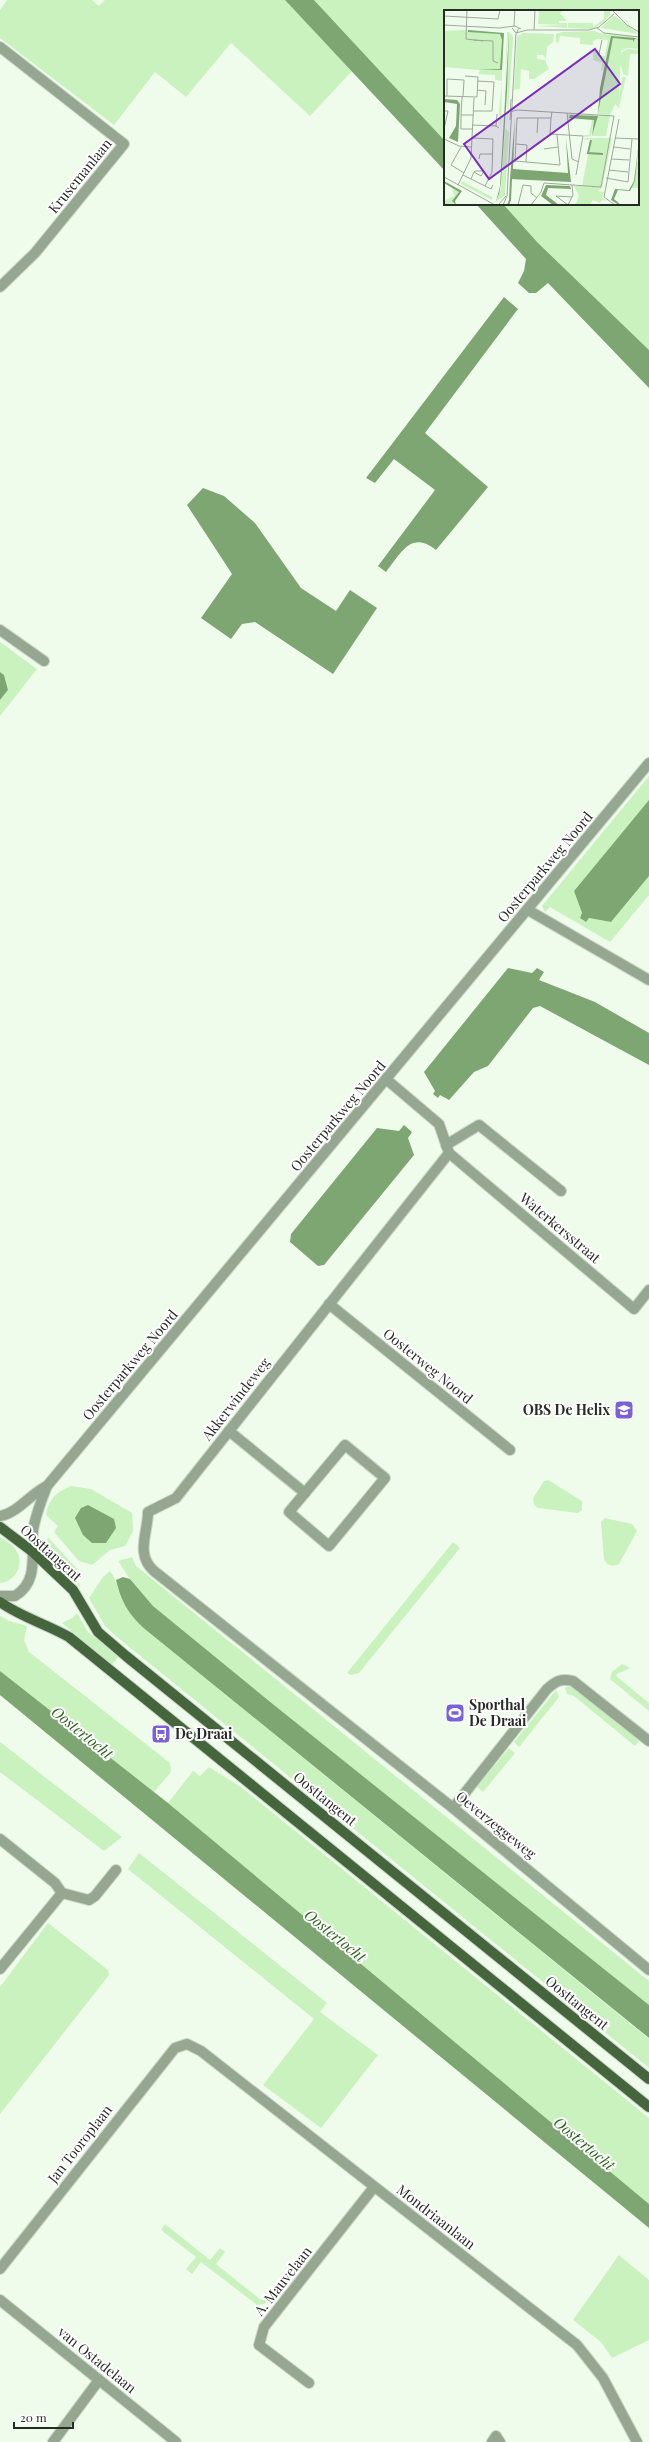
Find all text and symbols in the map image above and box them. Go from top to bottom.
inset map [444,10,639,205]
street label: Krusemanlaan [44,134,116,217]
street label: Oosterparkweg Noord [493,807,597,926]
street label: Oosterparkweg Noord [286,1056,390,1175]
street label: Waterkersstraat [515,1188,606,1268]
street label: Oosterparkweg Noord [78,1305,182,1424]
street label: Oosterweg Noord [379,1324,477,1408]
street label: Akkerwindeweg [197,1353,274,1445]
school or university icon: OBS De Helix [613,1399,635,1421]
place label: OBS De Helix [523,1400,610,1419]
street label: Oosttangent [17,1520,87,1586]
place label: Sporthal De Draai [469,1695,527,1730]
water label: Oostertocht [48,1701,118,1764]
sports icon: Sporthal De Draai [444,1702,466,1724]
bus stop icon: De Draai [150,1723,172,1745]
place label: De Draai [175,1724,233,1743]
street label: Oosttangent [290,1767,362,1831]
street label: Oeverzeggeweg [452,1786,541,1863]
water label: Oostertocht [301,1904,371,1967]
street label: Oosttangent [542,1971,614,2035]
street label: Jan Tooroplaan [42,2100,116,2187]
water label: Oostertocht [550,2112,620,2175]
street label: Mondriaanlaan [393,2180,480,2254]
street label: A. Mauvelaan [249,2242,316,2320]
street label: van Ostadelaan [53,2321,141,2397]
scale bar [14,2404,73,2430]
text: 20 m [20,2409,47,2425]

